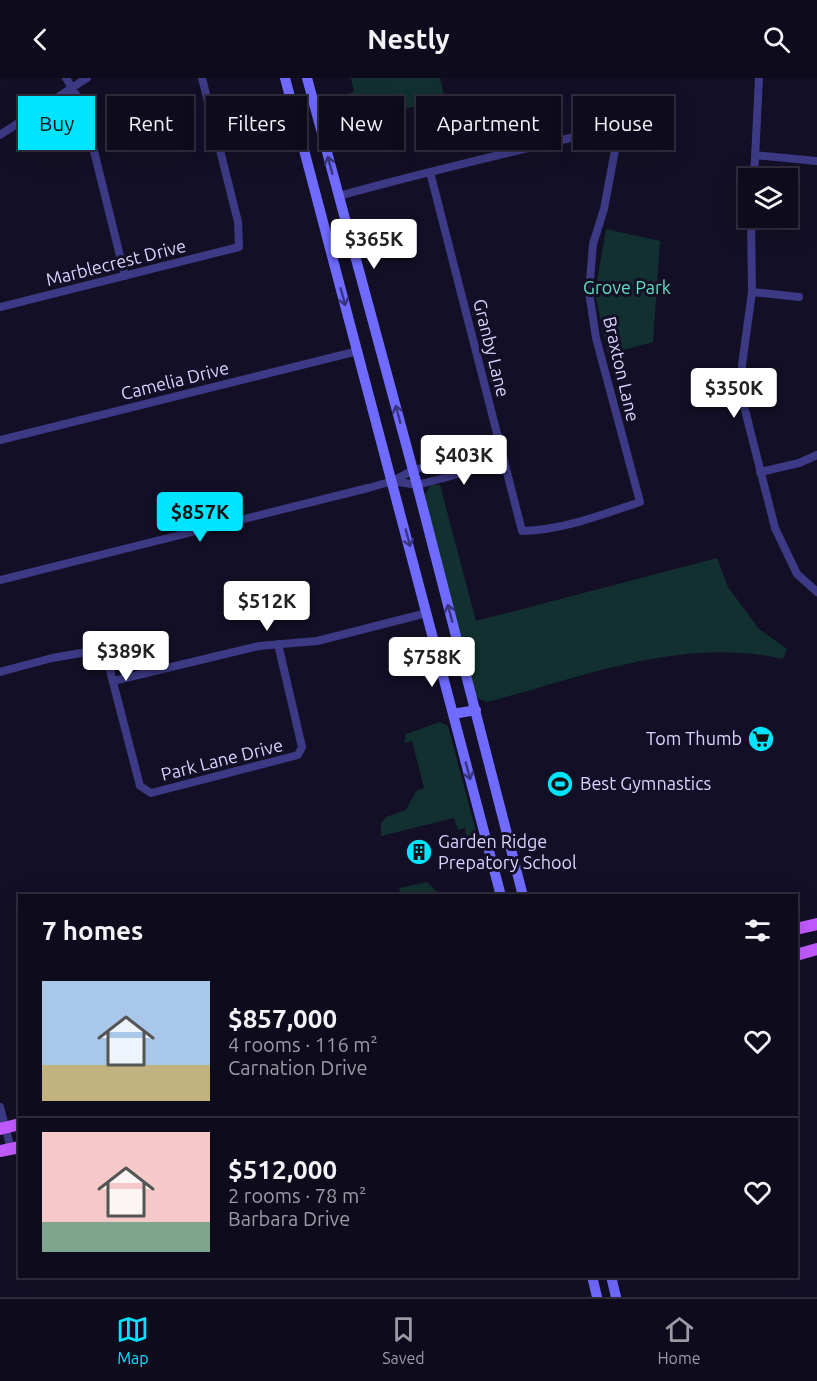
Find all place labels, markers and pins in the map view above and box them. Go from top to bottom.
pin: $365K [332,219,416,270]
pin: $350K [692,368,776,419]
pin: $403K [422,435,506,486]
pin: $857K [158,492,242,543]
pin: $512K [225,581,309,632]
pin: $389K [84,631,168,682]
pin: $758K [390,637,474,688]
supermarket icon: Tom Thumb [746,724,776,754]
place label: Tom Thumb [646,728,742,748]
sports icon: Best Gymnastics [545,769,575,799]
place label: Best Gymnastics [580,773,712,793]
place label: Garden Ridge Prepatory School [438,831,577,872]
building icon: Garden Ridge Prepatory School [404,837,434,867]

